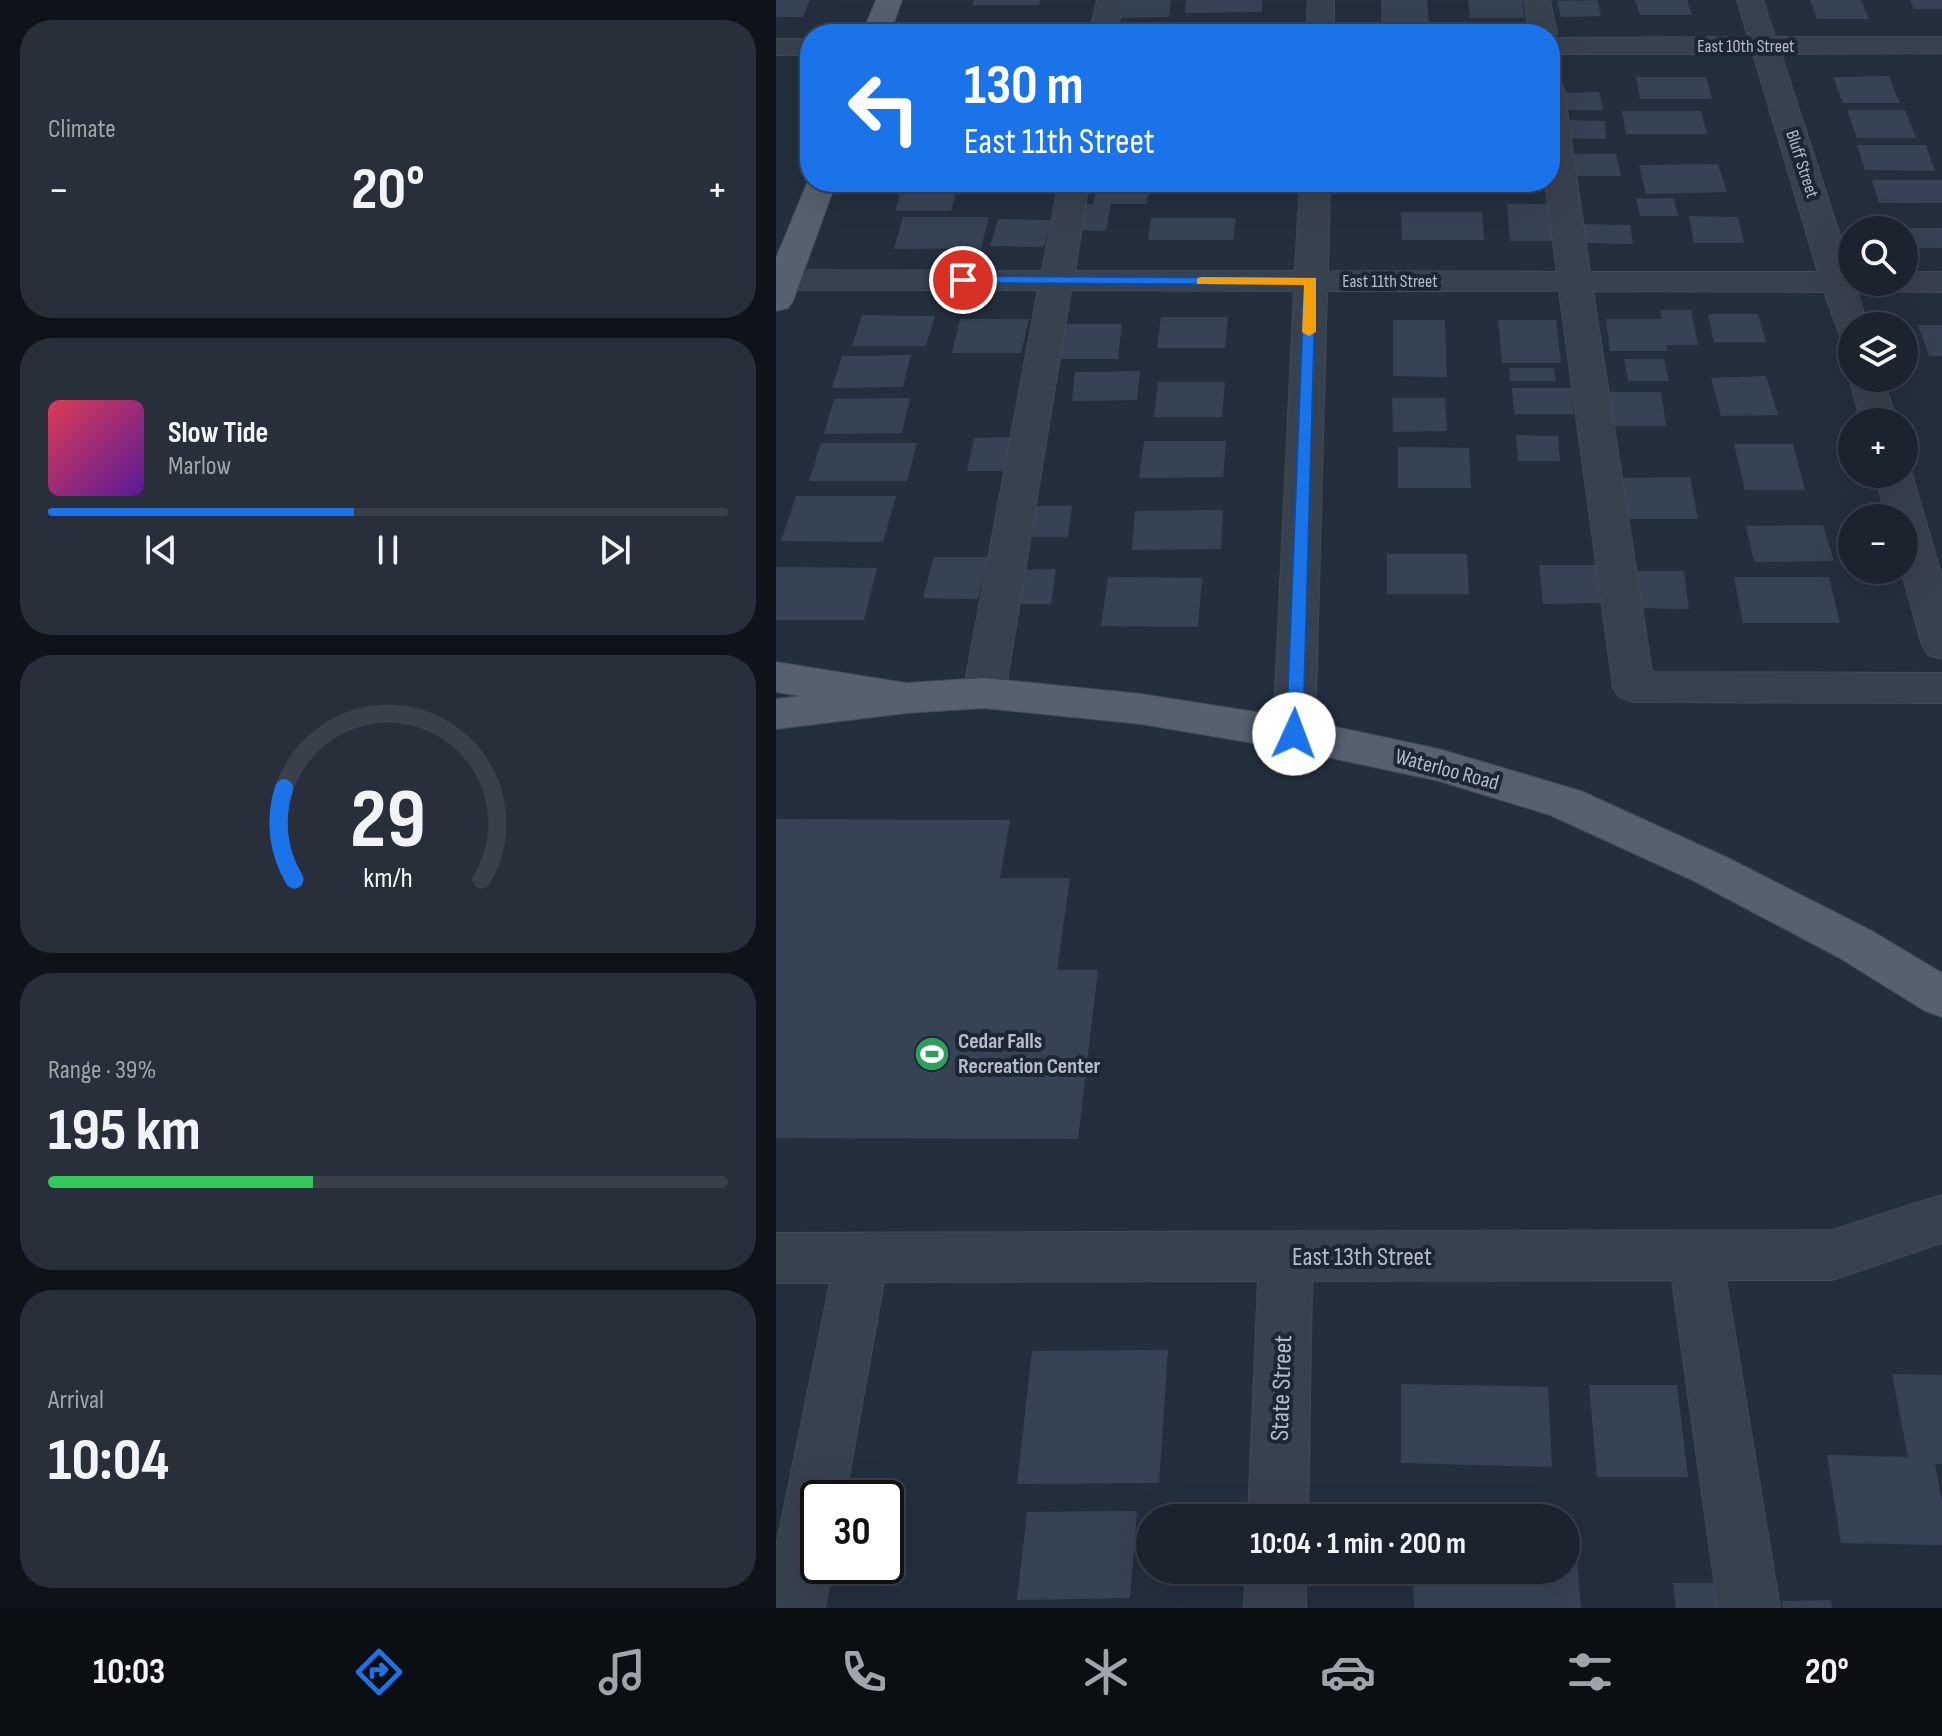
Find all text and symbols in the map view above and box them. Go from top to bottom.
street label: East 10th Street [1697,36,1795,57]
text: 130 m [964,53,1084,120]
icon: left [832,56,936,160]
text: Climate [48,114,116,145]
text: East 11th Street [964,121,1155,164]
street label: Bluff Street [1781,127,1823,201]
text: 20° [351,154,425,226]
text: − [48,164,70,217]
text: + [706,164,728,217]
map controls [1838,216,1918,584]
button: search [1838,216,1918,296]
pin [929,246,997,314]
icon: arrive [941,258,985,302]
street label: East 11th Street [1342,271,1438,292]
button: layers [1838,312,1918,392]
button: + [1838,408,1918,488]
text: Slow Tide [168,415,268,451]
text: Marlow [168,451,231,482]
button: − [1838,504,1918,584]
icon: previous [139,528,183,572]
icon: pause [366,528,410,572]
icon: next [593,528,637,572]
position arrow [1252,692,1336,776]
street label: Waterloo Road [1392,743,1502,797]
text: 29 [350,771,426,871]
text: km/h [363,861,413,896]
place label: Cedar Falls Recreation Center [958,1028,1101,1080]
sports icon: Cedar Falls Recreation Center [913,1035,951,1073]
text: Range · 39% [48,1055,156,1086]
text: 195 km [48,1095,201,1167]
street label: East 13th Street [1292,1242,1432,1273]
street label: State Street [1265,1334,1299,1442]
text: Arrival [48,1385,104,1416]
text: 10:04 [48,1425,169,1497]
speed limit sign: 30 [800,1480,904,1584]
text: 10:04 · 1 min · 200 m [1250,1526,1466,1562]
icon: directions [351,1644,407,1700]
icon: music [594,1644,650,1700]
icon: phone [836,1644,892,1700]
icon: climate [1078,1644,1134,1700]
icon: car [1320,1644,1376,1700]
icon: filters [1562,1644,1618,1700]
text: 10:03 [93,1651,165,1694]
text: 20° [1805,1651,1849,1694]

